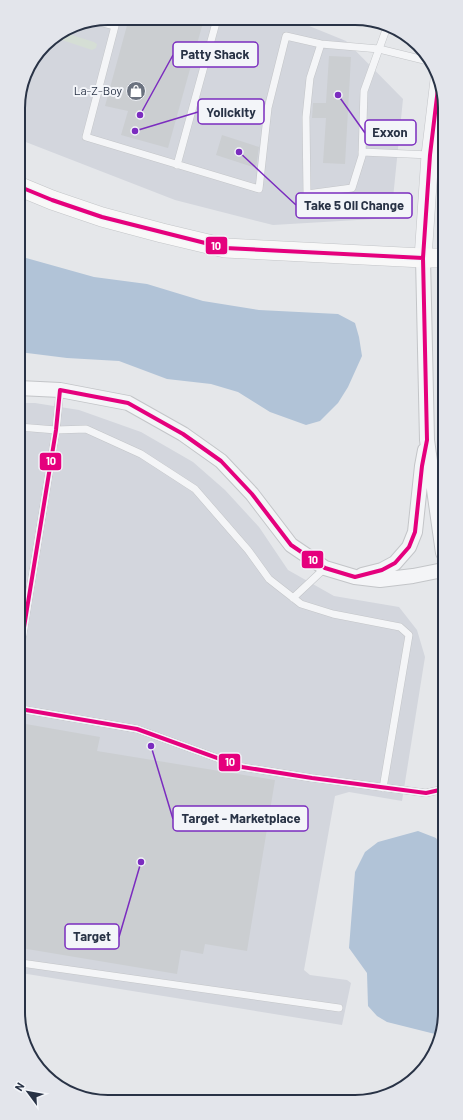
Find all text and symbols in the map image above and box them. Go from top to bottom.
callout: Patty Shack [173,42,258,67]
text: Patty Shack [180,46,250,62]
shop icon: La-Z-Boy [125,80,147,102]
place label: La-Z-Boy [74,83,122,97]
callout: Yolickity [198,99,264,124]
text: Yolickity [206,104,256,120]
callout: Exxon [365,120,416,145]
text: Exxon [372,124,408,140]
callout: Take 5 Oil Change [296,193,412,218]
text: Take 5 Oil Change [304,197,404,213]
line badge: 10 [205,236,228,255]
text: 10 [211,239,221,252]
line badge: 10 [39,452,62,471]
text: 10 [46,454,56,467]
line badge: 10 [301,550,324,569]
text: 10 [308,553,318,566]
line badge: 10 [218,753,241,772]
text: 10 [225,755,235,768]
callout: Target - Marketplace [173,806,308,831]
text: Target - Marketplace [181,810,301,826]
callout: Target [65,924,119,949]
text: Target [73,928,111,944]
north arrow [8,1072,48,1112]
text: N [12,1080,27,1093]

